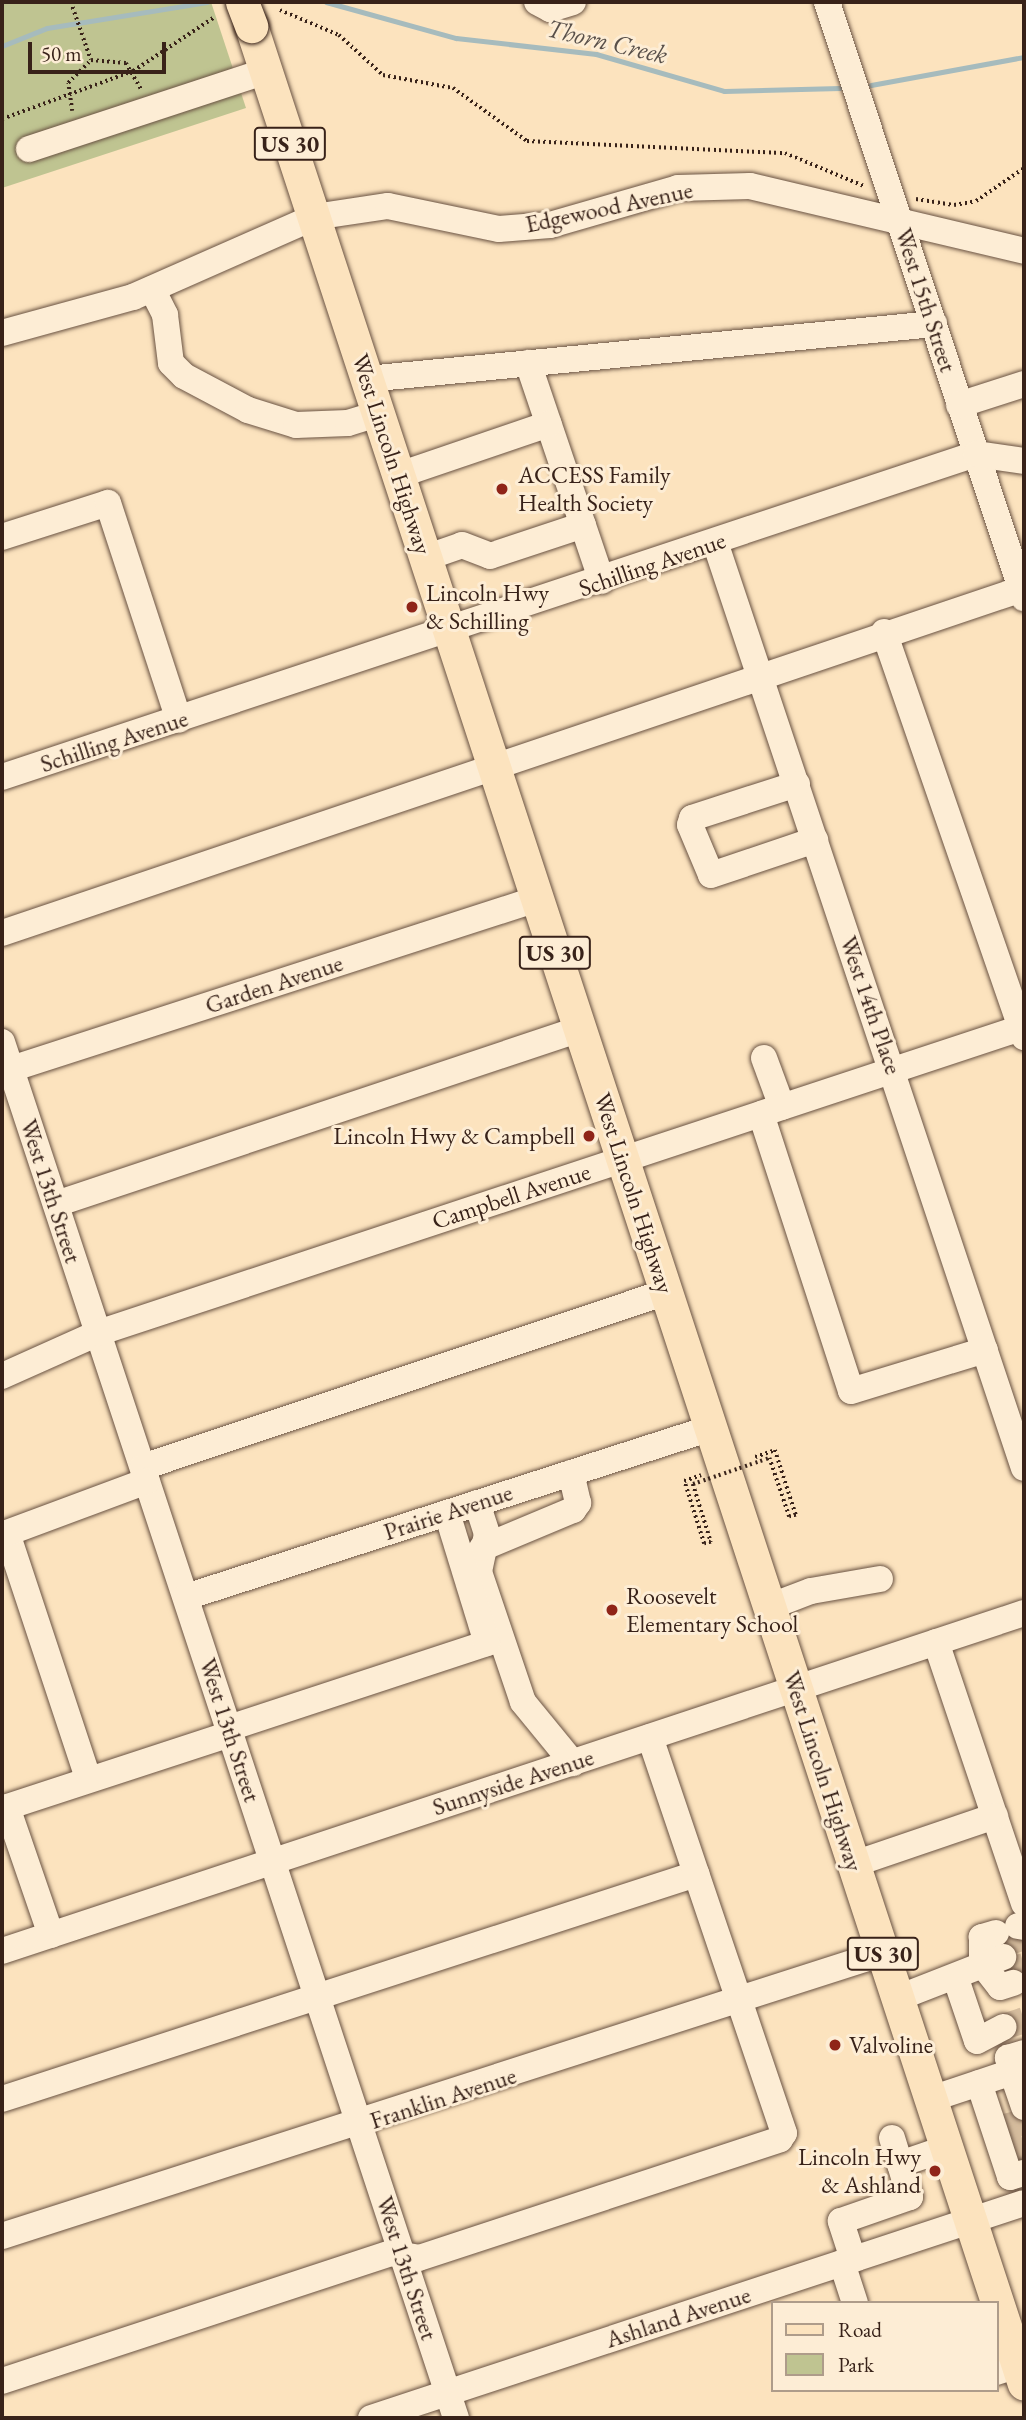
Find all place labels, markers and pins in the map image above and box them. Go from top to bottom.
place label: ACCESS Family Health Society [518,461,671,517]
marker: ACCESS Family Health Society [492,479,512,499]
place label: Lincoln Hwy & Schilling [426,579,549,635]
marker: Lincoln Hwy & Schilling [404,599,420,615]
place label: Lincoln Hwy & Campbell [333,1122,575,1150]
marker: Lincoln Hwy & Campbell [581,1128,597,1144]
place label: Roosevelt Elementary School [626,1582,798,1638]
marker: Roosevelt Elementary School [604,1602,620,1618]
place label: Valvoline [849,2031,933,2059]
marker: Valvoline [827,2037,843,2053]
place label: Lincoln Hwy & Ashland [798,2143,921,2199]
marker: Lincoln Hwy & Ashland [927,2163,943,2179]

